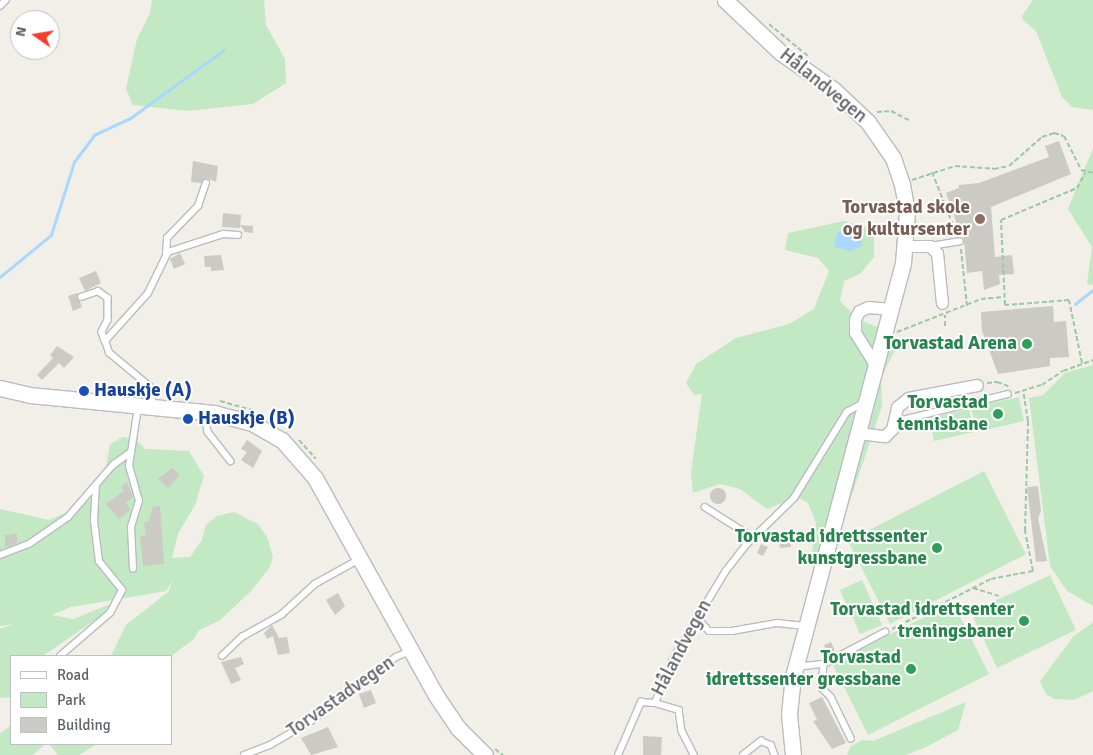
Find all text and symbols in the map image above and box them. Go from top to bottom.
north arrow [10,10,60,60]
text: N [11,25,30,38]
street label: Hålandvegen [775,44,871,128]
place label: Torvastad skole og kultursenter [842,197,970,241]
marker: Torvastad skole og kultursenter [974,213,986,225]
place label: Torvastad Arena [883,333,1017,355]
marker: Torvastad Arena [1021,338,1033,350]
place label: Hauskje (A) [94,380,192,402]
marker: Hauskje (A) [78,385,90,397]
place label: Torvastad tennisbane [897,392,988,436]
place label: Hauskje (B) [198,408,295,430]
marker: Torvastad tennisbane [992,408,1004,420]
marker: Hauskje (B) [182,413,194,425]
place label: Torvastad idrettssenter kunstgressbane [735,526,927,570]
marker: Torvastad idrettssenter kunstgressbane [931,542,943,554]
street label: Hålandvegen [647,596,717,700]
place label: Torvastad idrettsenter treningsbaner [830,599,1014,643]
marker: Torvastad idrettsenter treningsbaner [1018,615,1030,627]
place label: Torvastad idrettssenter gressbane [706,647,901,691]
street label: Torvastadvegen [283,652,399,742]
legend [10,655,172,745]
marker: Torvastad idrettssenter gressbane [905,663,917,675]
text: Road [57,666,89,684]
text: Park [57,691,86,709]
text: Building [57,716,111,734]

